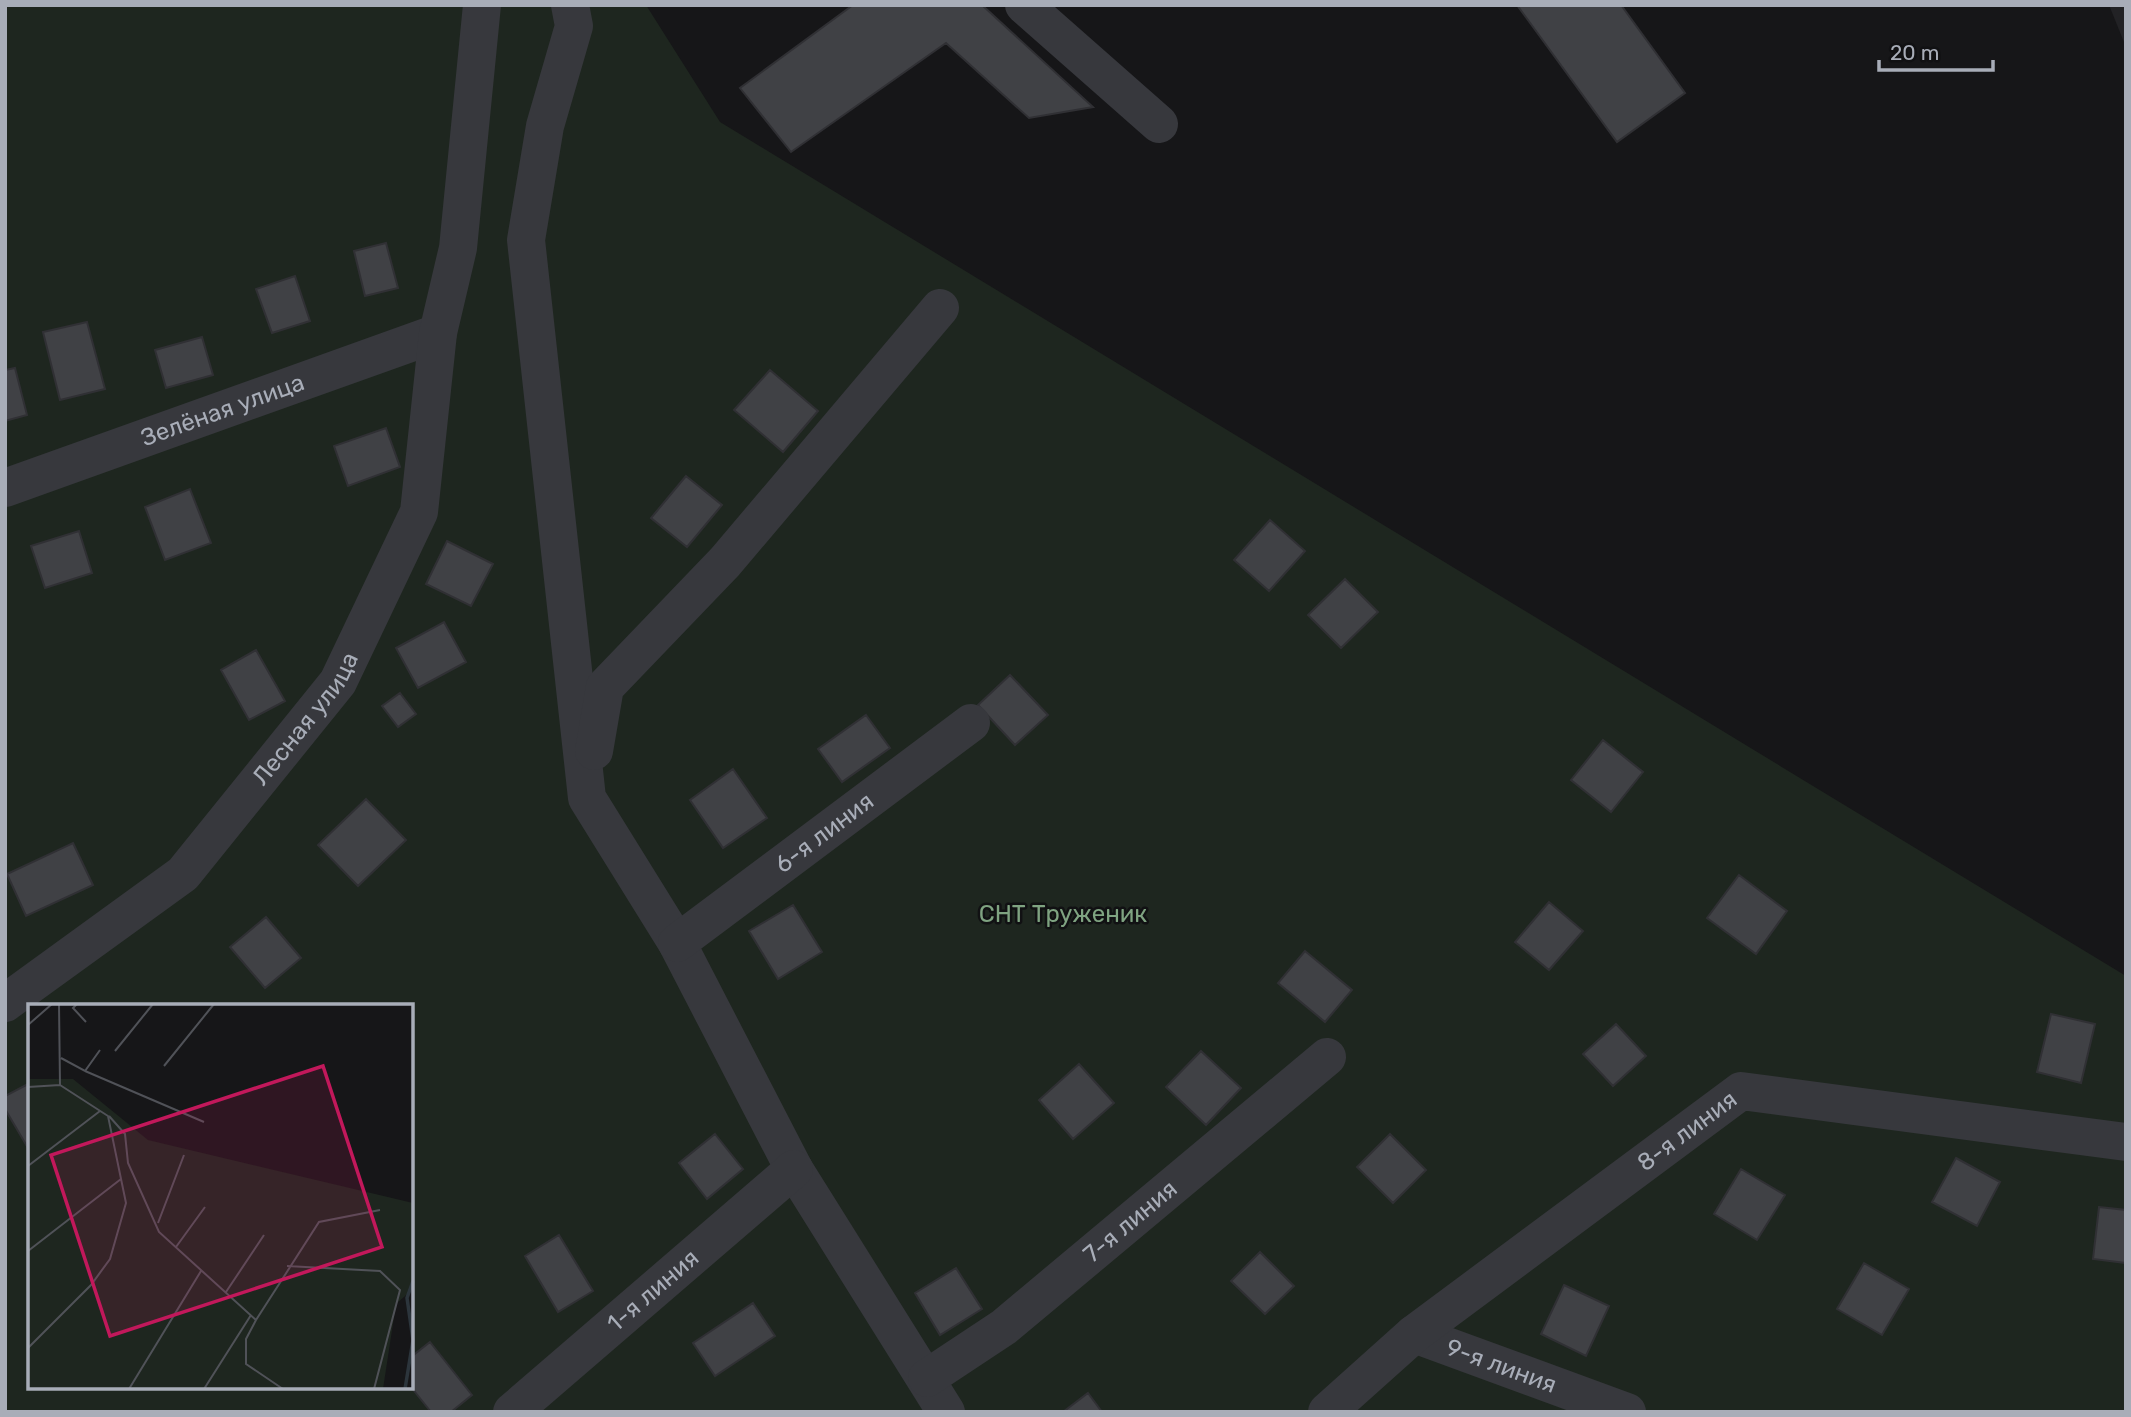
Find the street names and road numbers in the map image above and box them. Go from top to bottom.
street label: Зелёная улица [137,368,308,452]
street label: Лесная улица [246,648,364,791]
street label: 6-я линия [770,787,879,879]
street label: 8-я линия [1632,1085,1742,1177]
street label: 7-я линия [1078,1174,1183,1268]
street label: 1-я линия [601,1243,704,1338]
street label: 9-я линия [1442,1333,1560,1399]

